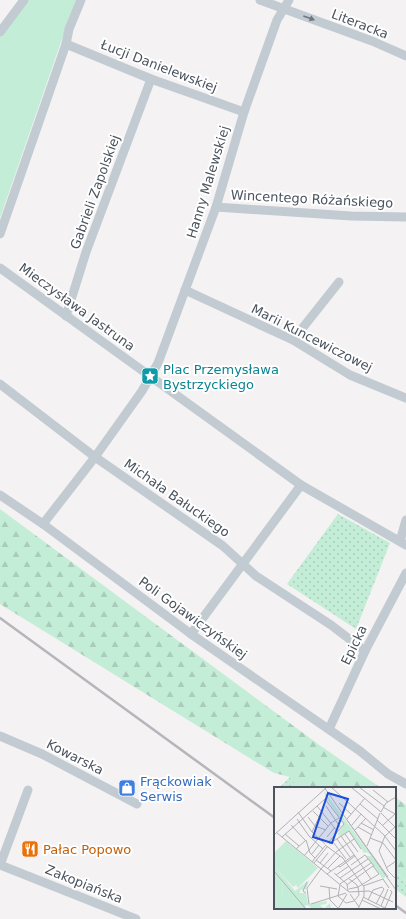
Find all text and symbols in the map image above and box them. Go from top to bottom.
street label: Literacka [329,6,391,42]
one-way arrow [304,16,316,22]
street label: Łucji Danielewskiej [98,36,219,95]
street label: Hanny Malewskiej [184,124,232,240]
street label: Gabrieli Zapolskiej [67,133,123,251]
street label: Wincentego Różańskiego [230,187,394,211]
street label: Mieczysława Jastruna [16,260,138,354]
street label: Marii Kuncewiczowej [249,301,375,375]
place label: Plac Przemysława Bystrzyckiego [163,362,279,392]
place icon: Plac Przemysława Bystrzyckiego [140,366,160,386]
street label: Michała Bałuckiego [121,456,233,540]
street label: Poli Gojawiczyńskiej [136,574,250,662]
street label: Epicka [338,623,370,667]
street label: Kowarska [44,736,106,778]
place label: Frąckowiak Serwis [140,774,212,804]
shop icon: Frąckowiak Serwis [117,778,137,798]
inset map [274,787,396,909]
restaurant icon: Pałac Popowo [20,839,40,859]
place label: Pałac Popowo [43,842,131,857]
street label: Zakopiańska [43,862,125,906]

